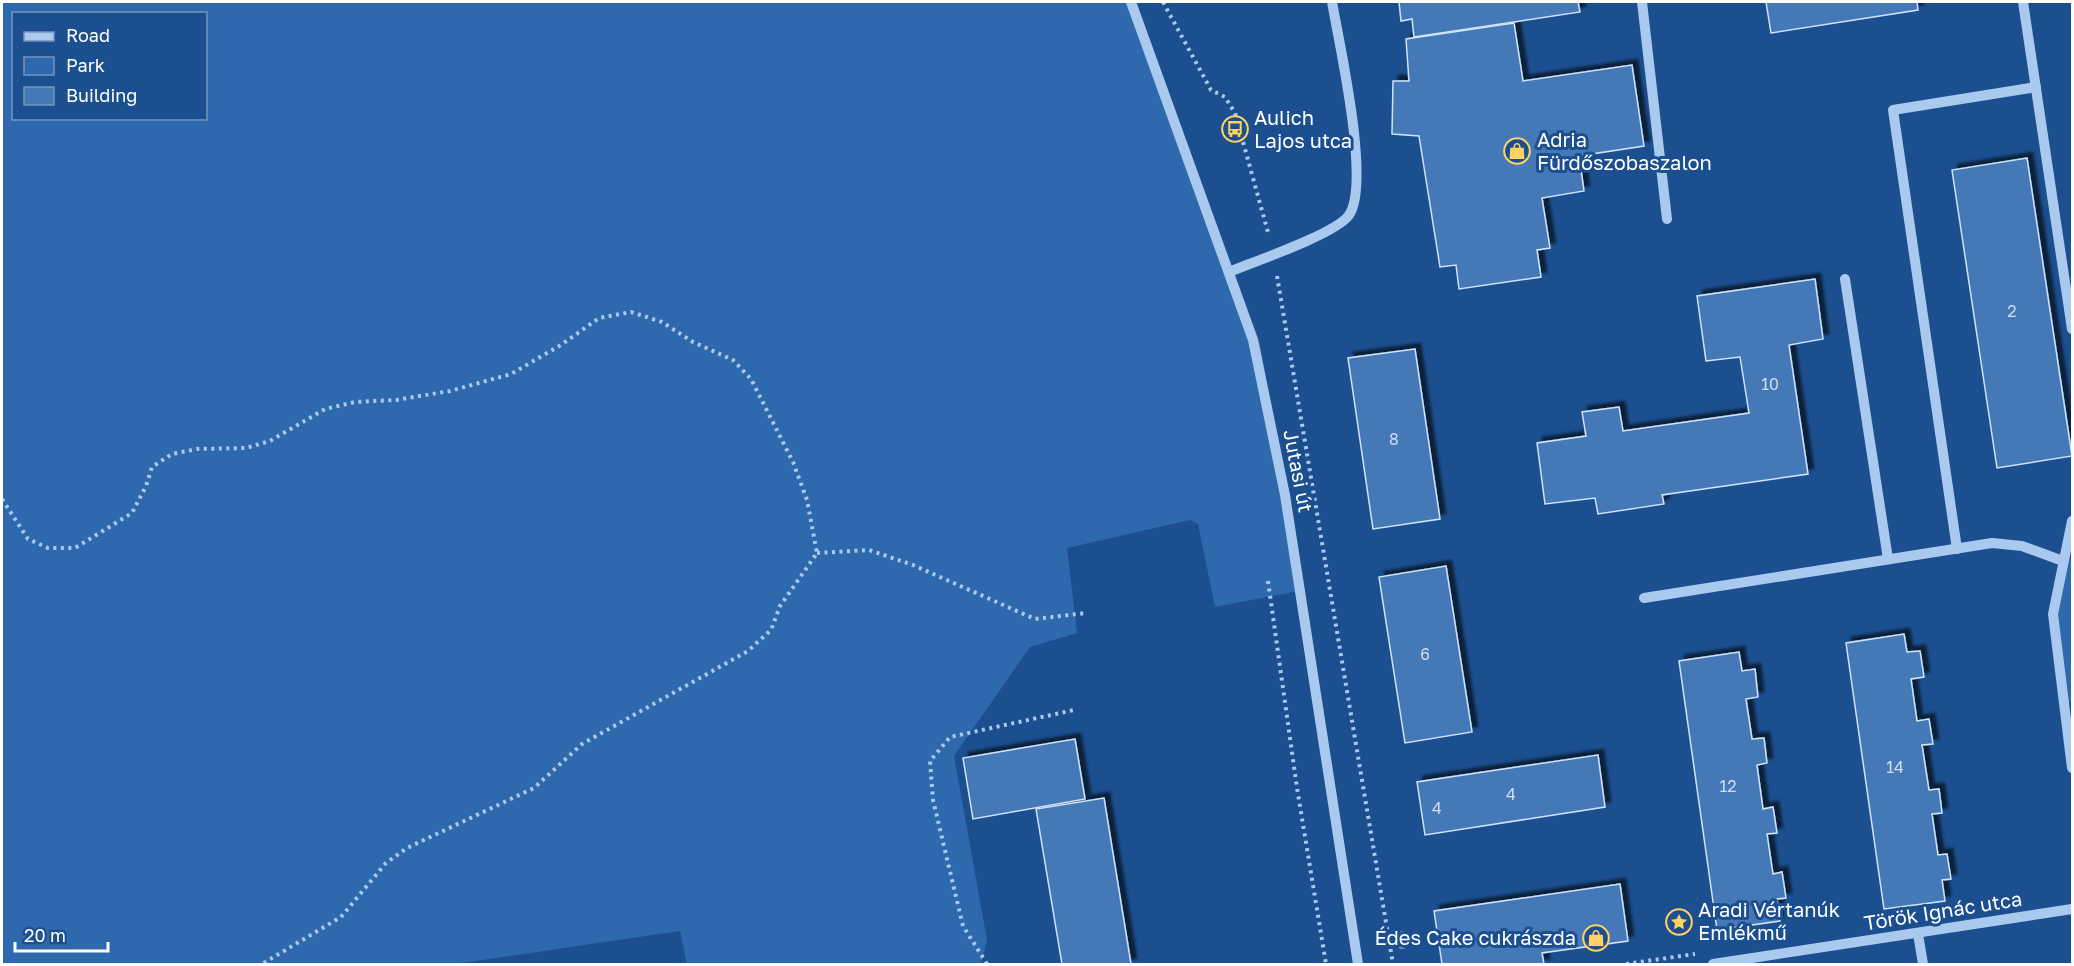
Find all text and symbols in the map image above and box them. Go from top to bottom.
legend [12,12,207,120]
text: Road [66,24,110,46]
text: Park [66,54,105,76]
text: Building [66,84,137,106]
place label: Aulich Lajos utca [1254,105,1352,152]
bus stop icon: Aulich Lajos utca [1220,114,1250,144]
place label: Adria Fürdőszobaszalon [1537,127,1712,174]
shop icon: Adria Fürdőszobaszalon [1502,136,1532,166]
house number: 2 [2007,301,2017,321]
house number: 10 [1761,374,1779,394]
street label: Jutasi út [1279,428,1319,514]
house number: 8 [1389,429,1399,449]
house number: 6 [1420,644,1430,664]
house number: 14 [1886,757,1904,777]
house number: 12 [1719,776,1737,796]
house number: 4 [1506,784,1516,804]
house number: 4 [1432,798,1442,818]
street label: Török Ignác utca [1862,886,2023,934]
place label: Aradi Vértanúk Emlékmű [1698,897,1840,944]
place icon: Aradi Vértanúk Emlékmű [1664,907,1694,937]
scale bar [15,915,108,953]
shop icon: Édes Cake cukrászda [1581,923,1611,953]
text: 20 m [24,924,66,946]
place label: Édes Cake cukrászda [1375,925,1576,949]

